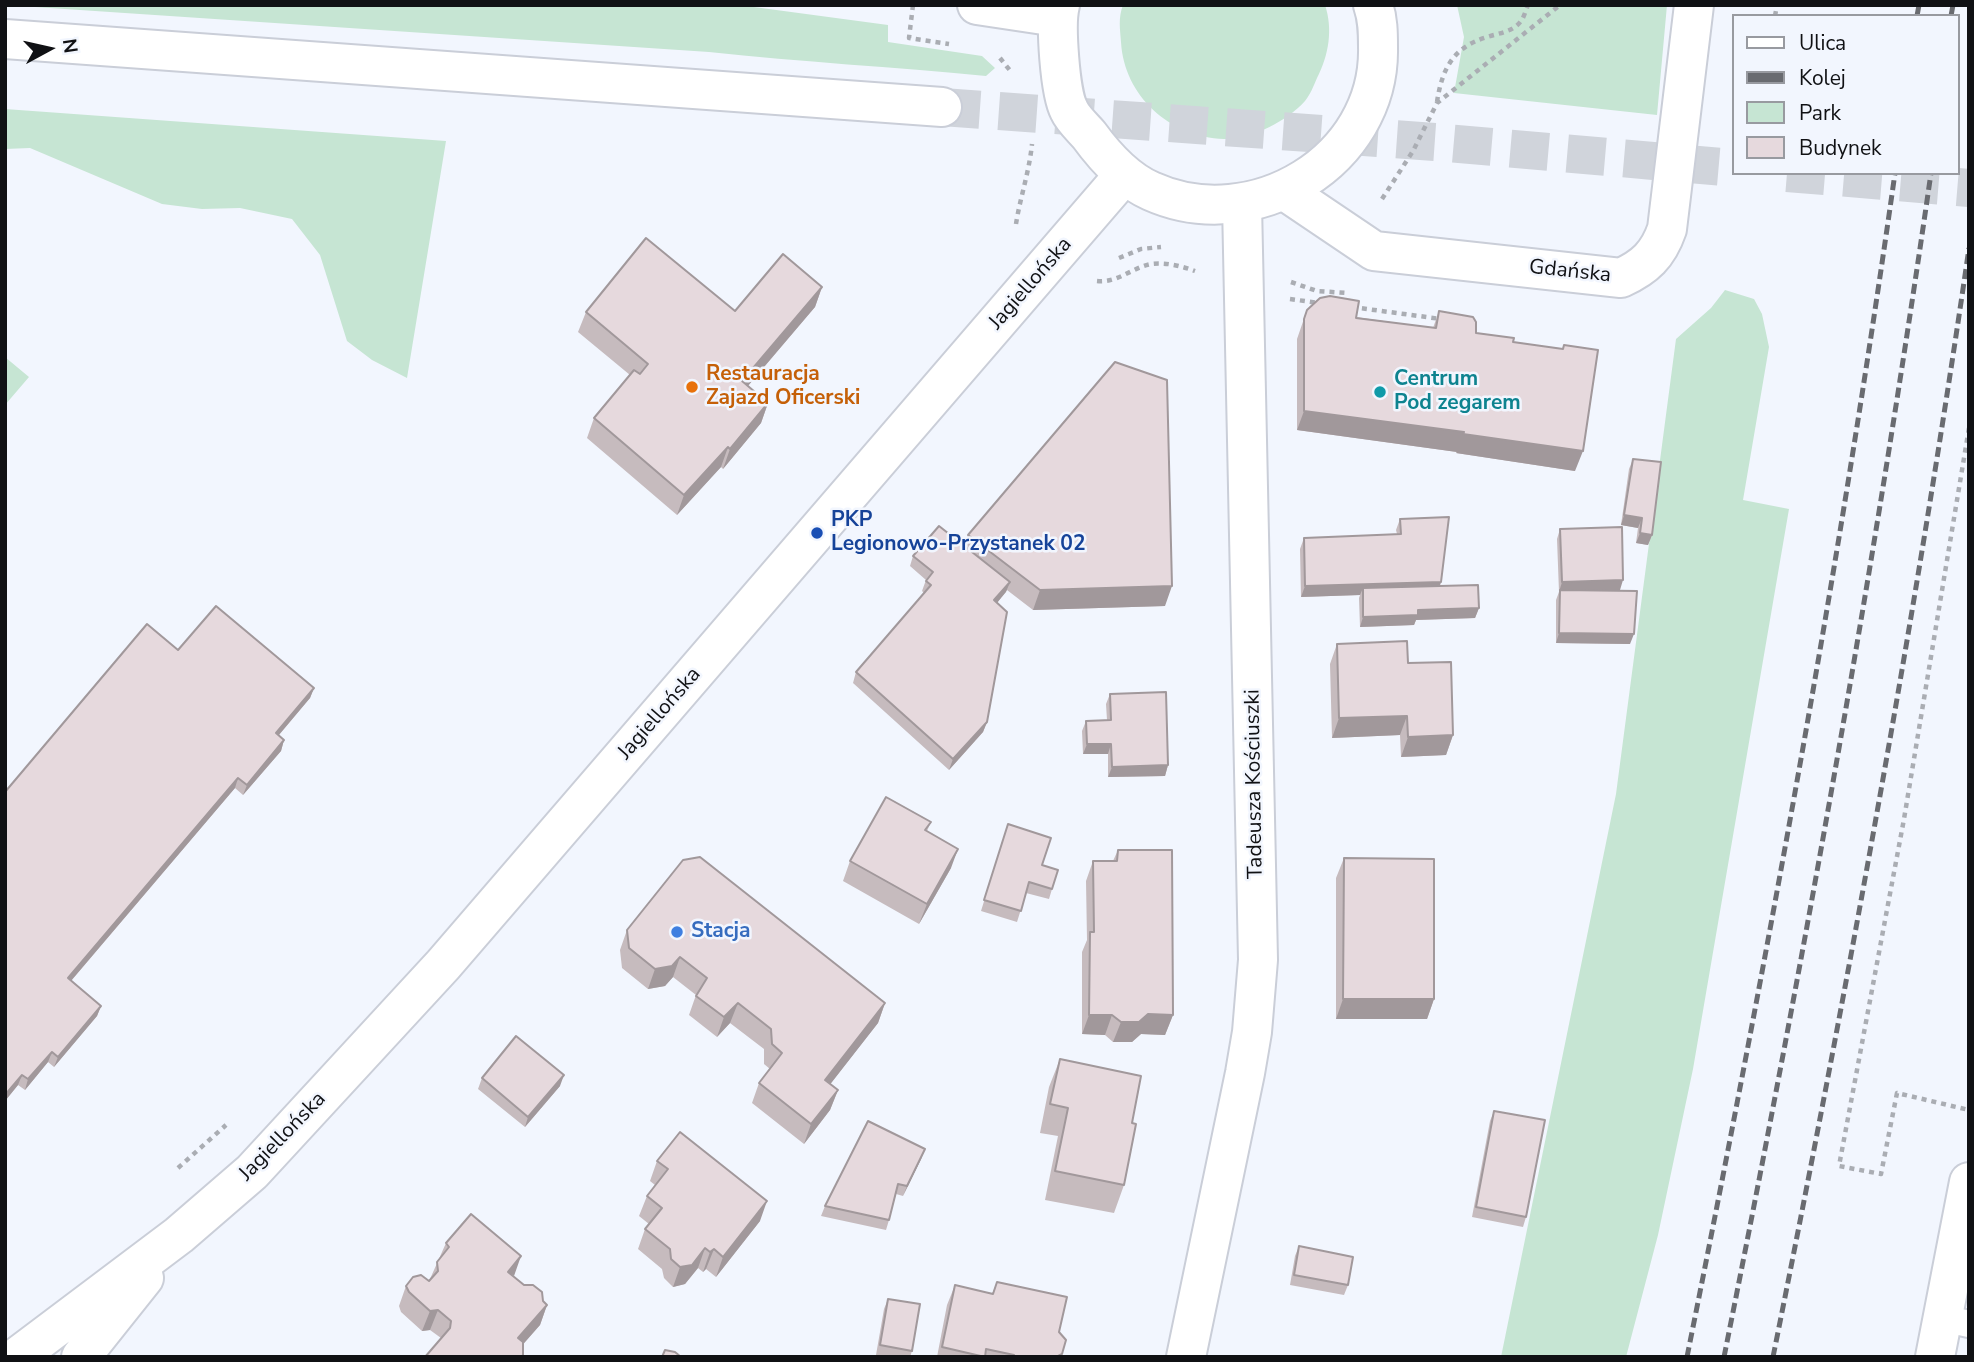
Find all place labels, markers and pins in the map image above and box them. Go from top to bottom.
place label: Restauracja Zajazd Oficerski [706,362,860,412]
place label: Centrum Pod zegarem [1394,367,1521,417]
marker: Restauracja Zajazd Oficerski [684,379,700,395]
marker: Centrum Pod zegarem [1372,384,1388,400]
place label: PKP Legionowo-Przystanek 02 [831,508,1086,558]
marker: PKP Legionowo-Przystanek 02 [809,525,825,541]
place label: Stacja [691,919,751,945]
marker: Stacja [669,924,685,940]

